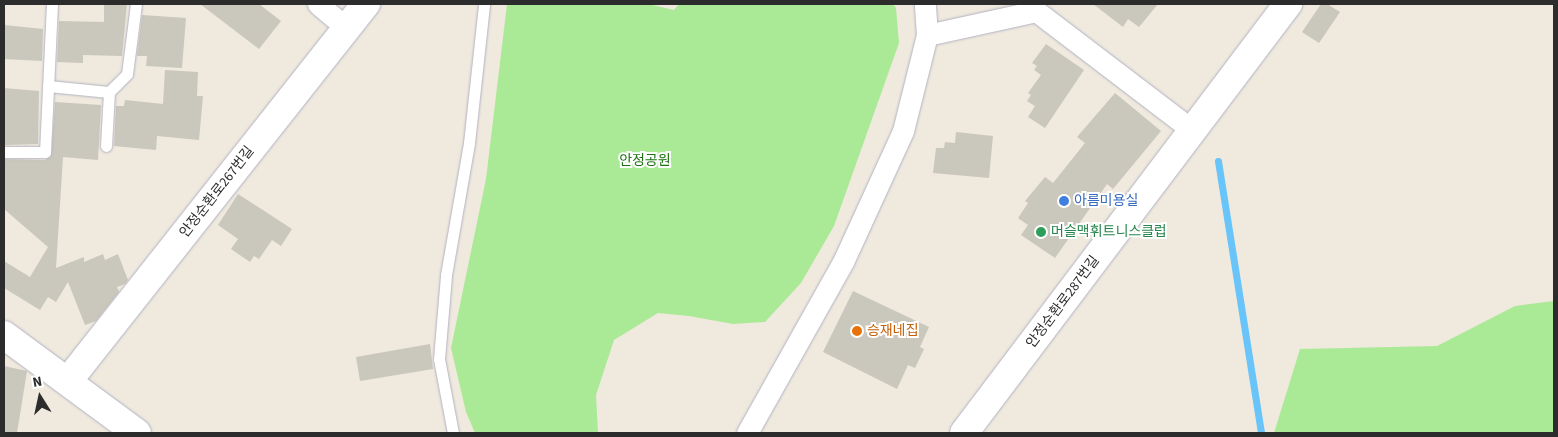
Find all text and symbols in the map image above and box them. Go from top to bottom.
street label: 안정순환로267번길 [176,143,258,241]
park label: 안정공원 [619,153,671,169]
place label: 아름미용실 [1074,193,1138,209]
marker: 아름미용실 [1058,195,1070,207]
place label: 머슬맥휘트니스클럽 [1051,224,1167,240]
marker: 머슬맥휘트니스클럽 [1035,226,1047,238]
street label: 안정순환로287번길 [1023,253,1103,351]
place label: 승재네집 [867,323,919,339]
marker: 승재네집 [851,325,863,337]
north arrow [15,372,65,422]
text: N [31,372,44,393]

